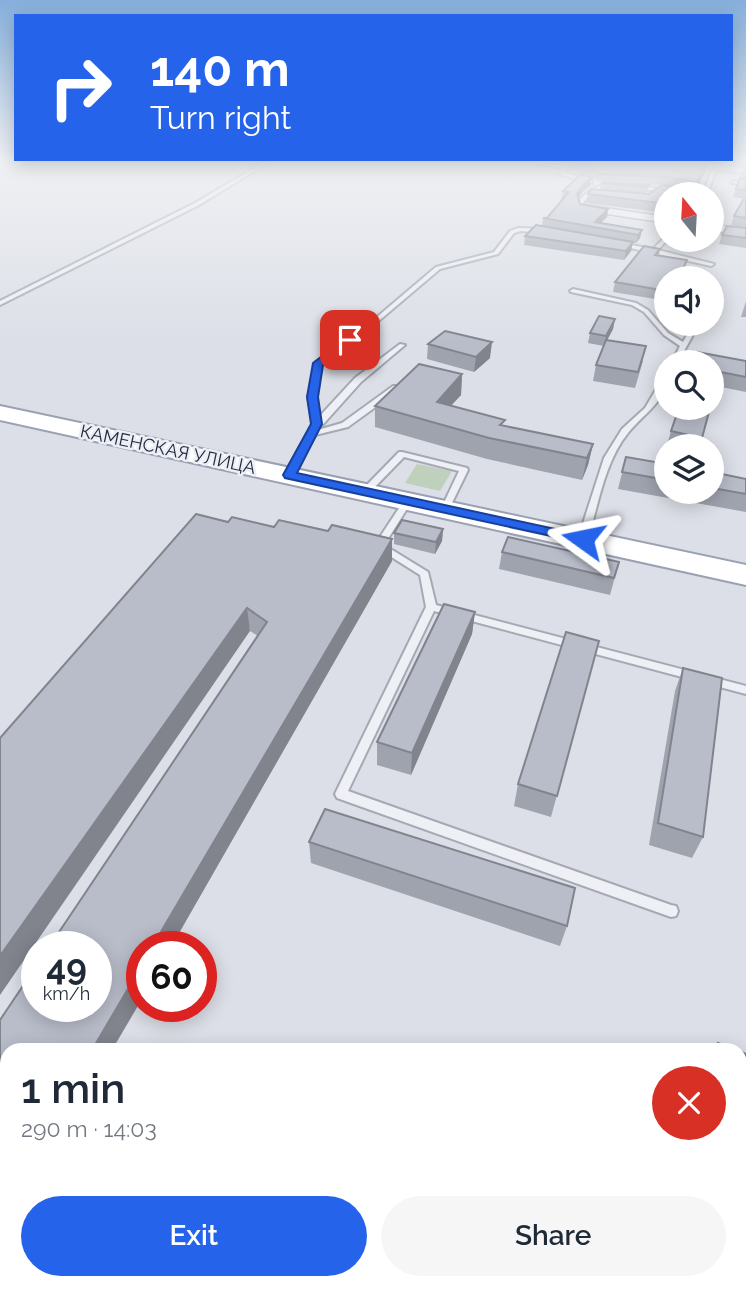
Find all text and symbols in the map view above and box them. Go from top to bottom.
text: 140 m [150,40,290,97]
icon: right [35,42,126,133]
text: Turn right [150,99,291,136]
north arrow [654,182,724,252]
map controls [654,182,724,504]
button: sound [654,266,724,336]
pin [320,310,380,370]
icon: arrive [331,321,369,359]
button: search [654,350,724,420]
street label: КАМЕНСКАЯ УЛИЦА [78,420,258,478]
button: layers [654,434,724,504]
position arrow [546,502,620,576]
speed limit sign: 60 [126,931,217,1022]
text: 49 [46,947,87,988]
text: km/h [43,983,90,1004]
text: 1 min [21,1064,125,1113]
button: close [652,1066,726,1140]
text: 290 m · 14:03 [21,1115,157,1142]
button: Exit [21,1196,367,1276]
button: Share [381,1196,726,1276]

